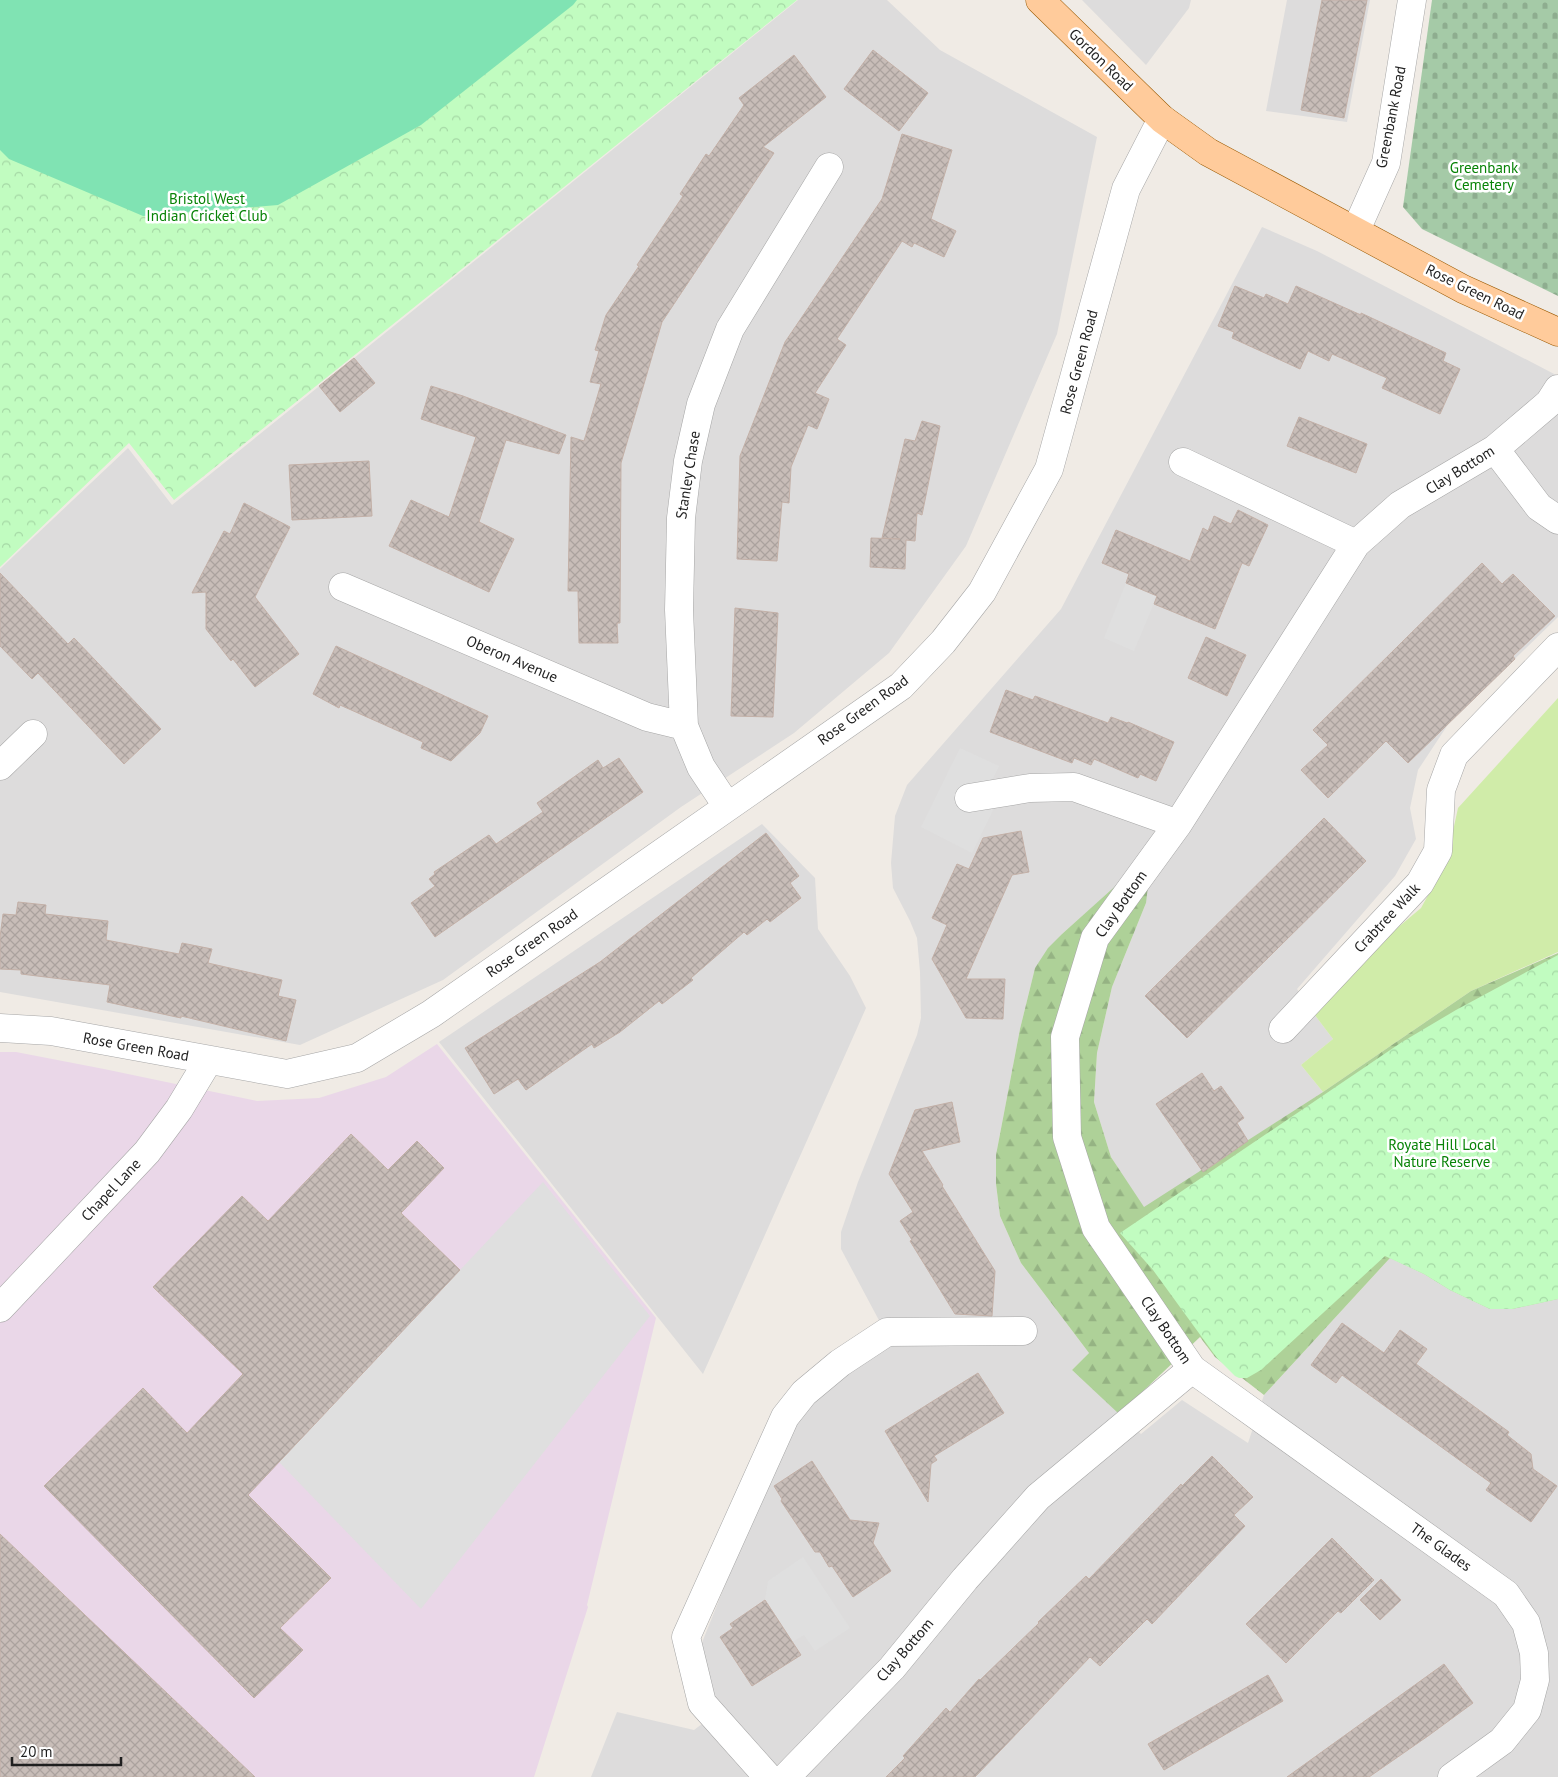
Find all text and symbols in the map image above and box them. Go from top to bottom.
street label: Gordon Road [1065,24,1138,95]
street label: Greenbank Road [1371,64,1410,170]
park label: Greenbank Cemetery [1450,158,1519,194]
park label: Bristol West Indian Cricket Club [146,189,268,225]
street label: Rose Green Road [1423,259,1528,324]
street label: Rose Green Road [1055,307,1102,416]
street label: Stanley Chase [671,429,704,520]
street label: Clay Bottom [1422,441,1498,498]
street label: Oberon Avenue [464,631,561,686]
street label: Rose Green Road [814,670,912,749]
street label: Clay Bottom [1090,866,1151,941]
street label: Crabtree Walk [1349,878,1424,957]
street label: Rose Green Road [482,904,581,981]
street label: Rose Green Road [81,1028,191,1065]
park label: Royate Hill Local Nature Reserve [1388,1135,1496,1171]
street label: Chapel Lane [77,1154,145,1225]
street label: Clay Bottom [1137,1292,1196,1367]
street label: The Glades [1407,1518,1476,1575]
street label: Clay Bottom [872,1614,937,1685]
scale bar [12,1734,121,1766]
text: 20 m [20,1742,53,1761]

